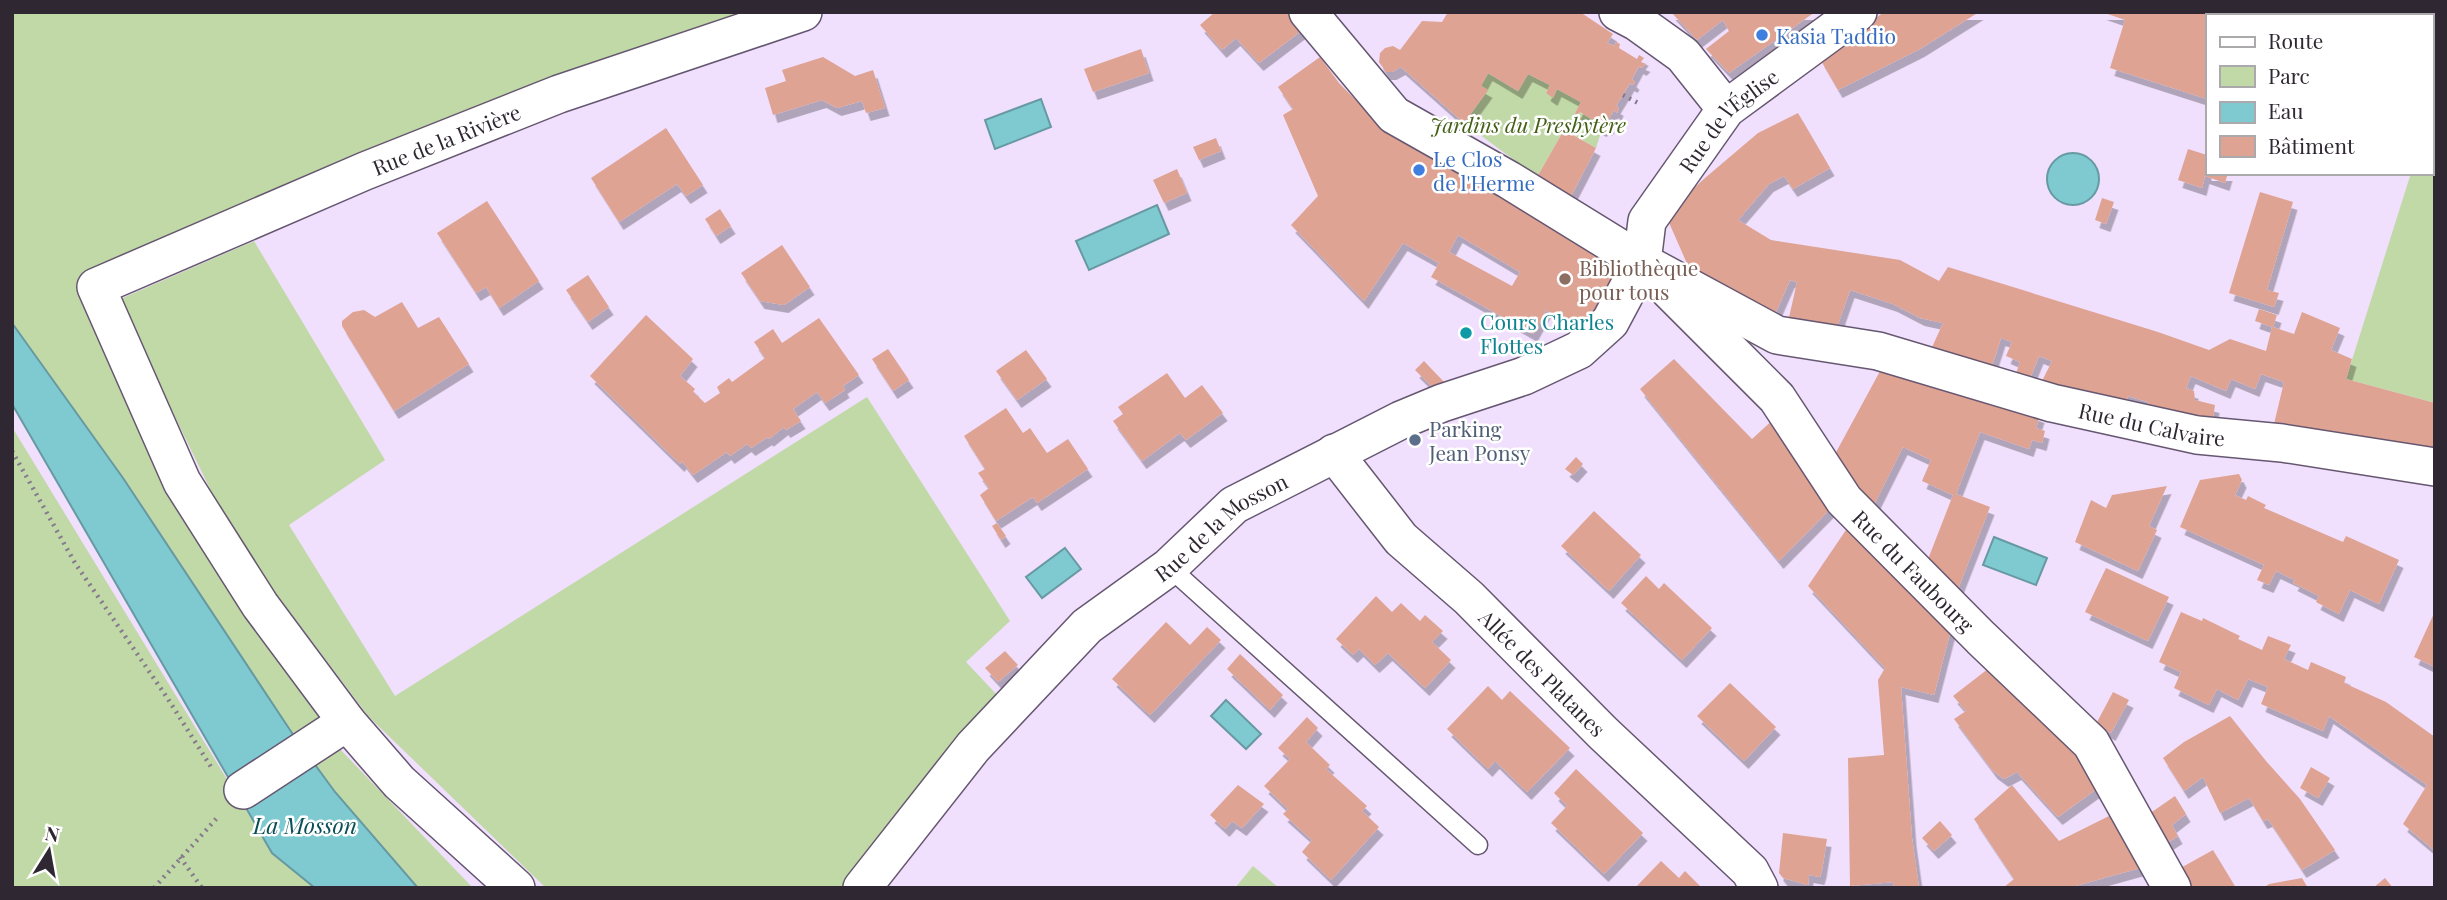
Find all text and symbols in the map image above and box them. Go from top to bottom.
legend [2206,14,2433,175]
place label: Kasia Taddio [1776,21,1896,49]
text: Route [2268,26,2323,54]
marker: Kasia Taddio [1754,27,1770,43]
text: Parc [2268,61,2310,89]
street label: Rue de l'Église [1672,62,1783,178]
text: Eau [2268,96,2303,124]
street label: Rue de la Rivière [368,97,524,181]
park label: Jardins du Presbytère [1430,110,1626,138]
text: Bâtiment [2268,131,2355,159]
place label: Le Clos de l'Herme [1433,144,1535,196]
marker: Le Clos de l'Herme [1411,162,1427,178]
place label: Bibliothèque pour tous [1579,253,1698,305]
marker: Bibliothèque pour tous [1557,271,1573,287]
place label: Cours Charles Flottes [1480,307,1614,359]
marker: Cours Charles Flottes [1458,325,1474,341]
street label: Rue du Calvaire [2076,395,2226,452]
place label: Parking Jean Ponsy [1428,414,1531,466]
marker: Parking Jean Ponsy [1407,432,1423,448]
street label: Rue de la Mosson [1149,466,1292,587]
street label: Rue du Faubourg [1847,503,1981,638]
street label: Allée des Platanes [1473,602,1612,742]
water label: La Mosson [252,809,357,840]
north arrow [14,816,84,886]
text: N [43,819,62,847]

